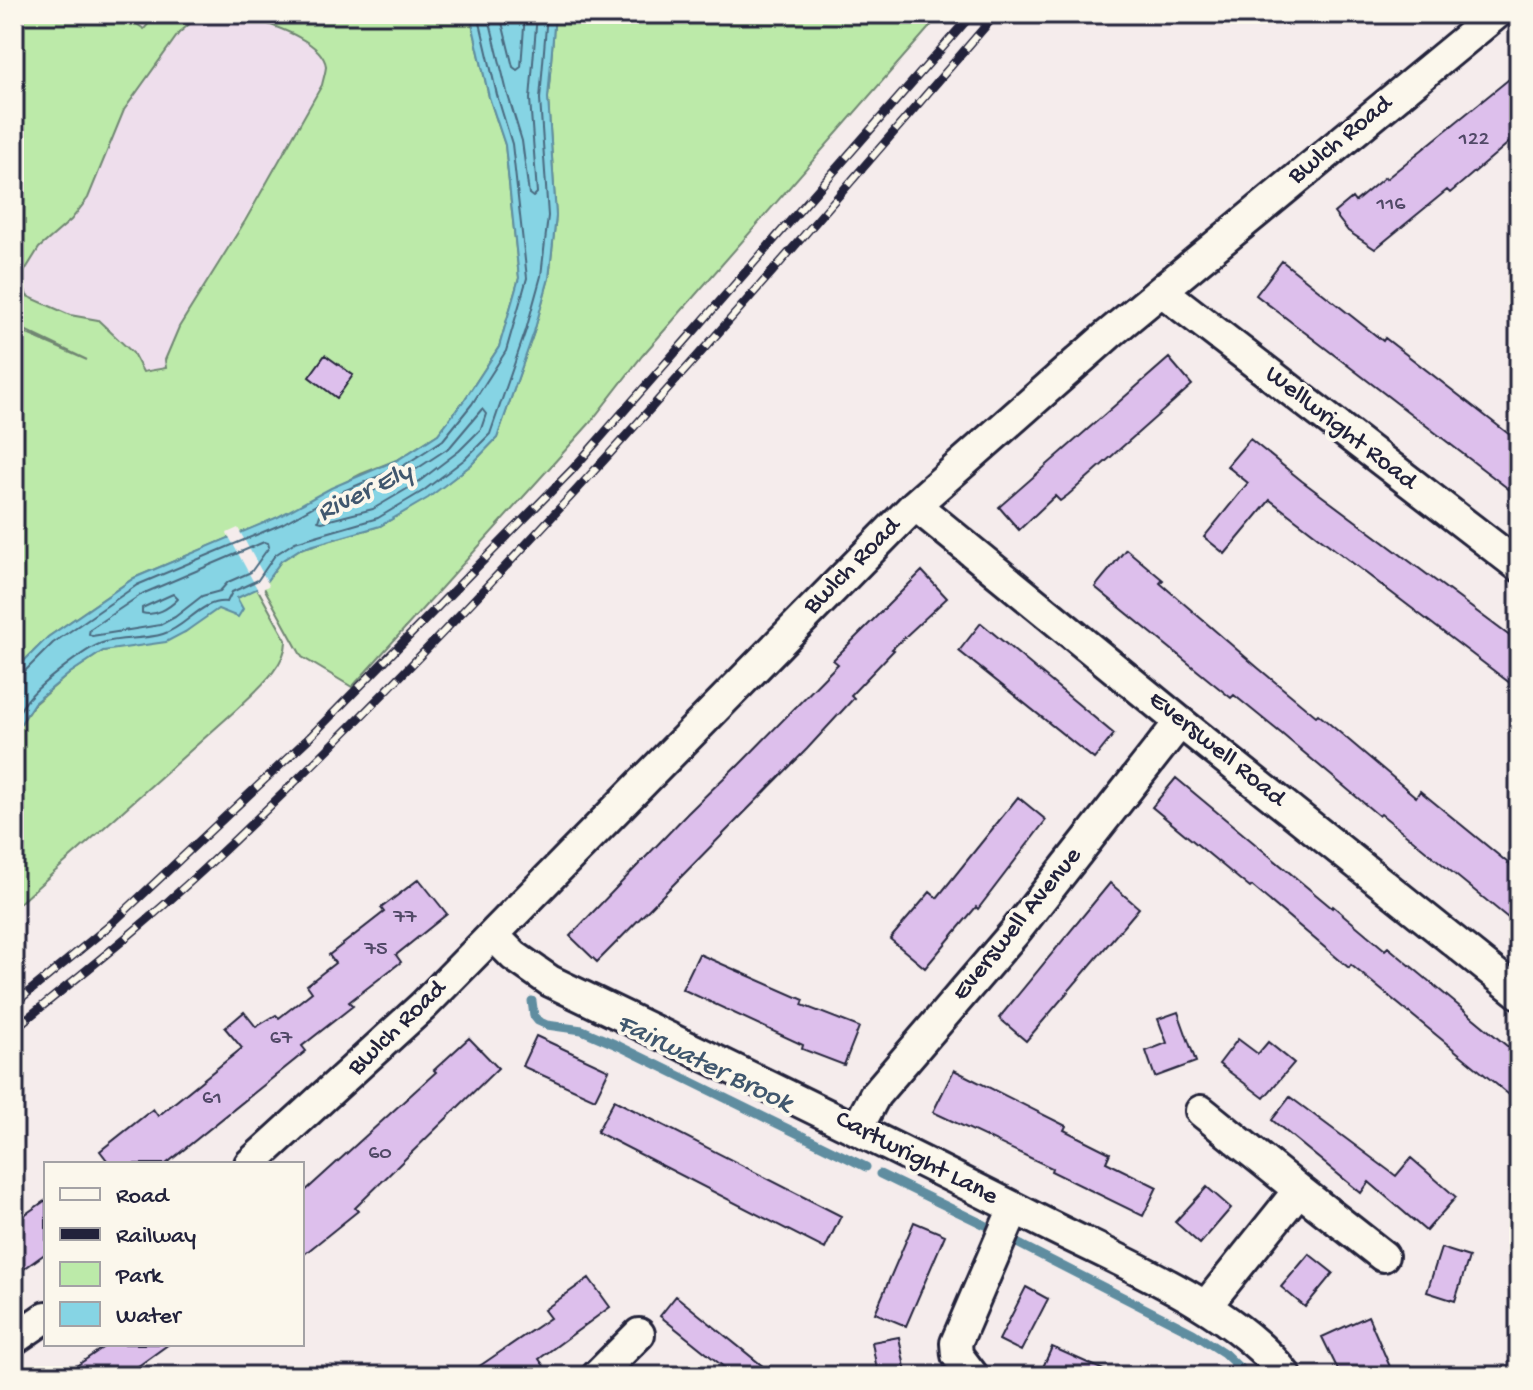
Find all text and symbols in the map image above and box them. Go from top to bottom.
street label: Bwlch Road [1282,89,1401,193]
house number: 122 [1458,127,1489,153]
house number: 116 [1376,192,1406,218]
street label: Wellwright Road [1258,360,1424,499]
water label: River Ely [312,455,420,530]
street label: Bwlch Road [797,511,909,623]
street label: Everswell Road [1141,685,1292,816]
street label: Everswell Avenue [946,841,1090,1008]
house number: 77 [393,905,417,931]
house number: 75 [363,937,388,963]
street label: Bwlch Road [342,973,455,1084]
water label: Fairwater Brook [611,1007,799,1122]
house number: 67 [270,1026,293,1052]
house number: 61 [202,1086,222,1112]
street label: Cartwright Lane [829,1105,1003,1214]
house number: 60 [368,1141,392,1167]
legend [44,1162,304,1346]
text: Road [116,1183,170,1212]
text: Railway [116,1223,196,1252]
text: Park [115,1263,164,1292]
text: Water [116,1303,183,1332]

